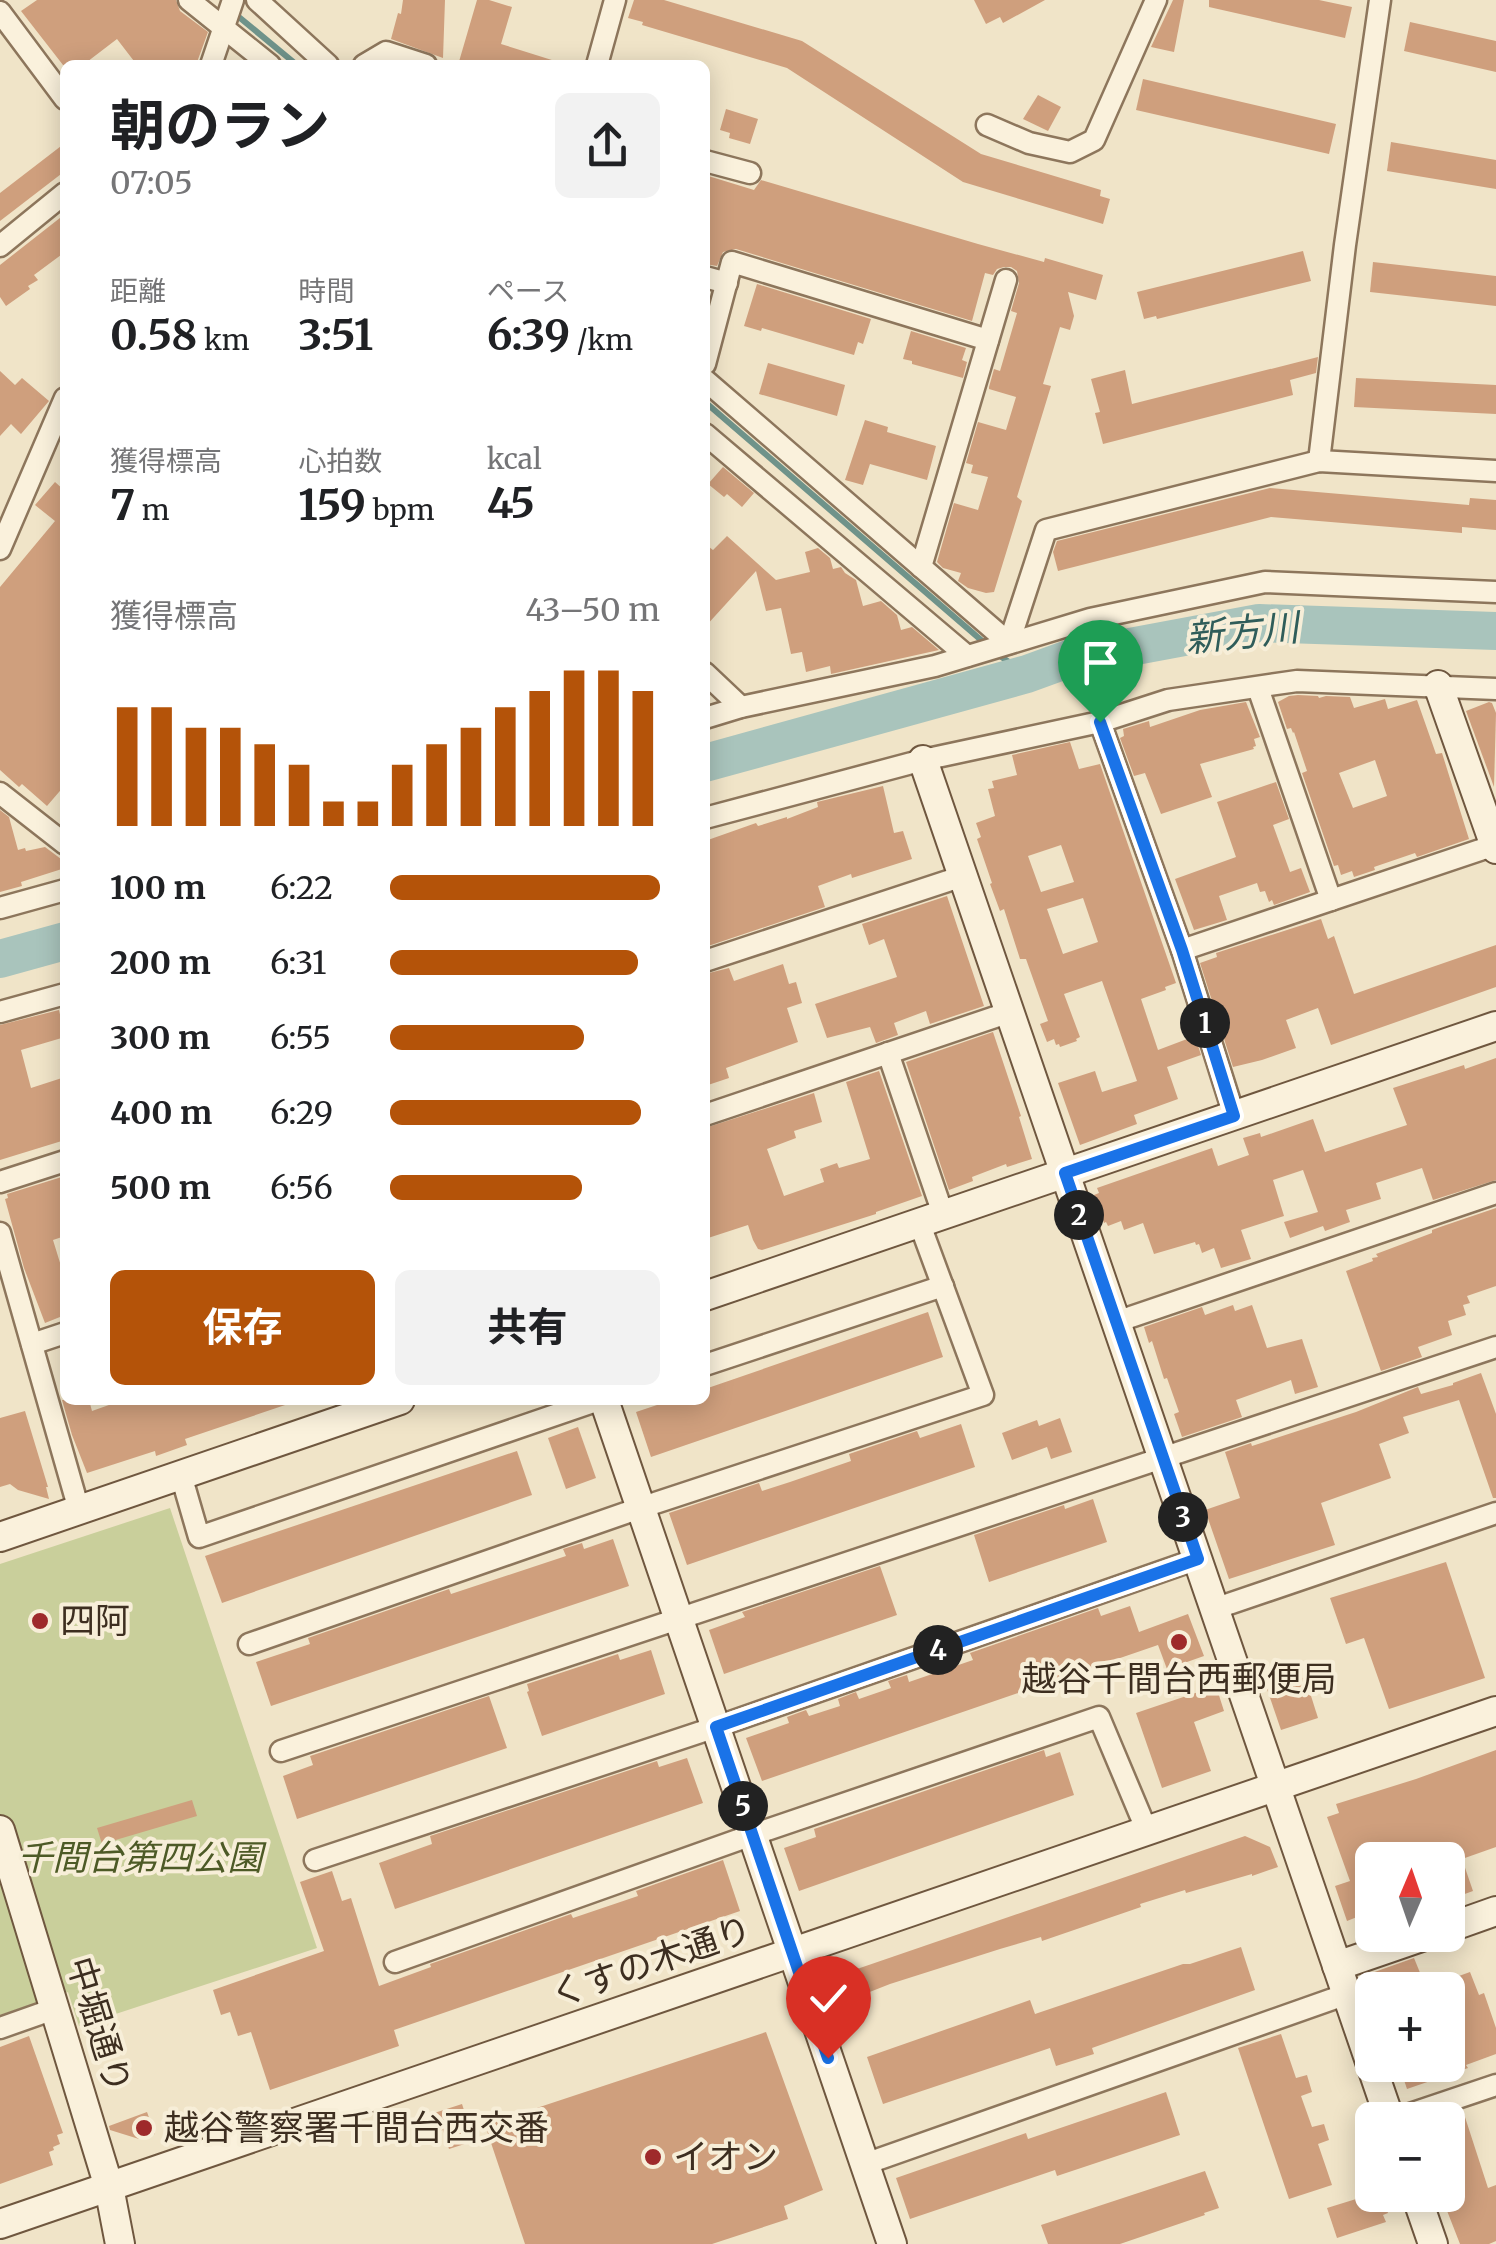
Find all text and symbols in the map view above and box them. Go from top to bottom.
text: 朝のラン [110,91,330,160]
button: share [555,93,660,198]
text: 07:05 [110,163,193,203]
text: 距離 [110,273,166,309]
text: 時間 [298,273,354,309]
text: ペース [487,273,569,309]
text: 0.58 [110,309,197,361]
text: 3:51 [298,309,373,361]
text: 6:39 [487,309,570,361]
text: km [197,322,250,358]
text: /km [570,322,633,358]
text: kcal [487,441,542,477]
text: 獲得標高 [110,443,222,479]
text: 心拍数 [298,443,382,479]
text: 45 [487,477,535,529]
text: 7 [110,479,135,531]
text: 159 [298,479,366,531]
text: m [135,492,170,528]
text: bpm [366,492,435,528]
text: 43–50 m [525,590,660,630]
text: 獲得標高 [110,596,238,636]
water label: 新方川 [1183,603,1305,662]
pin [1058,620,1143,723]
icon: arrive [1073,635,1128,690]
text: 100 m [110,868,206,908]
text: 6:22 [270,868,333,908]
text: 200 m [110,943,211,983]
text: 6:31 [270,943,327,983]
pin: 1 [1180,998,1230,1048]
text: 1 [1199,1005,1211,1041]
text: 300 m [110,1018,210,1058]
text: 6:55 [270,1018,331,1058]
text: 400 m [110,1093,212,1133]
text: 6:29 [270,1093,333,1133]
text: 500 m [110,1168,211,1208]
text: 6:56 [270,1168,333,1208]
pin: 2 [1054,1190,1104,1240]
text: 2 [1071,1197,1087,1233]
button: 保存 [110,1270,375,1385]
button: 共有 [395,1270,660,1385]
pin: 3 [1158,1492,1208,1542]
text: 3 [1175,1499,1191,1535]
place label: 四阿 [60,1599,130,1643]
marker: 四阿 [29,1610,51,1632]
pin: 4 [913,1625,963,1675]
marker: 越谷千間台西郵便局 [1168,1631,1190,1653]
text: 4 [929,1632,947,1668]
place label: 越谷千間台西郵便局 [1021,1657,1337,1701]
pin: 5 [718,1781,768,1831]
text: 5 [735,1788,751,1824]
park label: 千間台第四公園 [17,1836,267,1880]
north arrow [1355,1842,1465,1952]
map controls [1355,1842,1465,2212]
street label: くすの木通り [545,1907,757,2017]
street label: 中堀通り [57,1952,141,2098]
pin [786,1956,871,2059]
icon: check [801,1971,856,2026]
button: + [1355,1972,1465,2082]
button: − [1355,2102,1465,2212]
place label: 越谷警察署千間台西交番 [164,2106,549,2150]
marker: 越谷警察署千間台西交番 [133,2117,155,2139]
place label: イオン [673,2135,778,2179]
marker: イオン [642,2146,664,2168]

